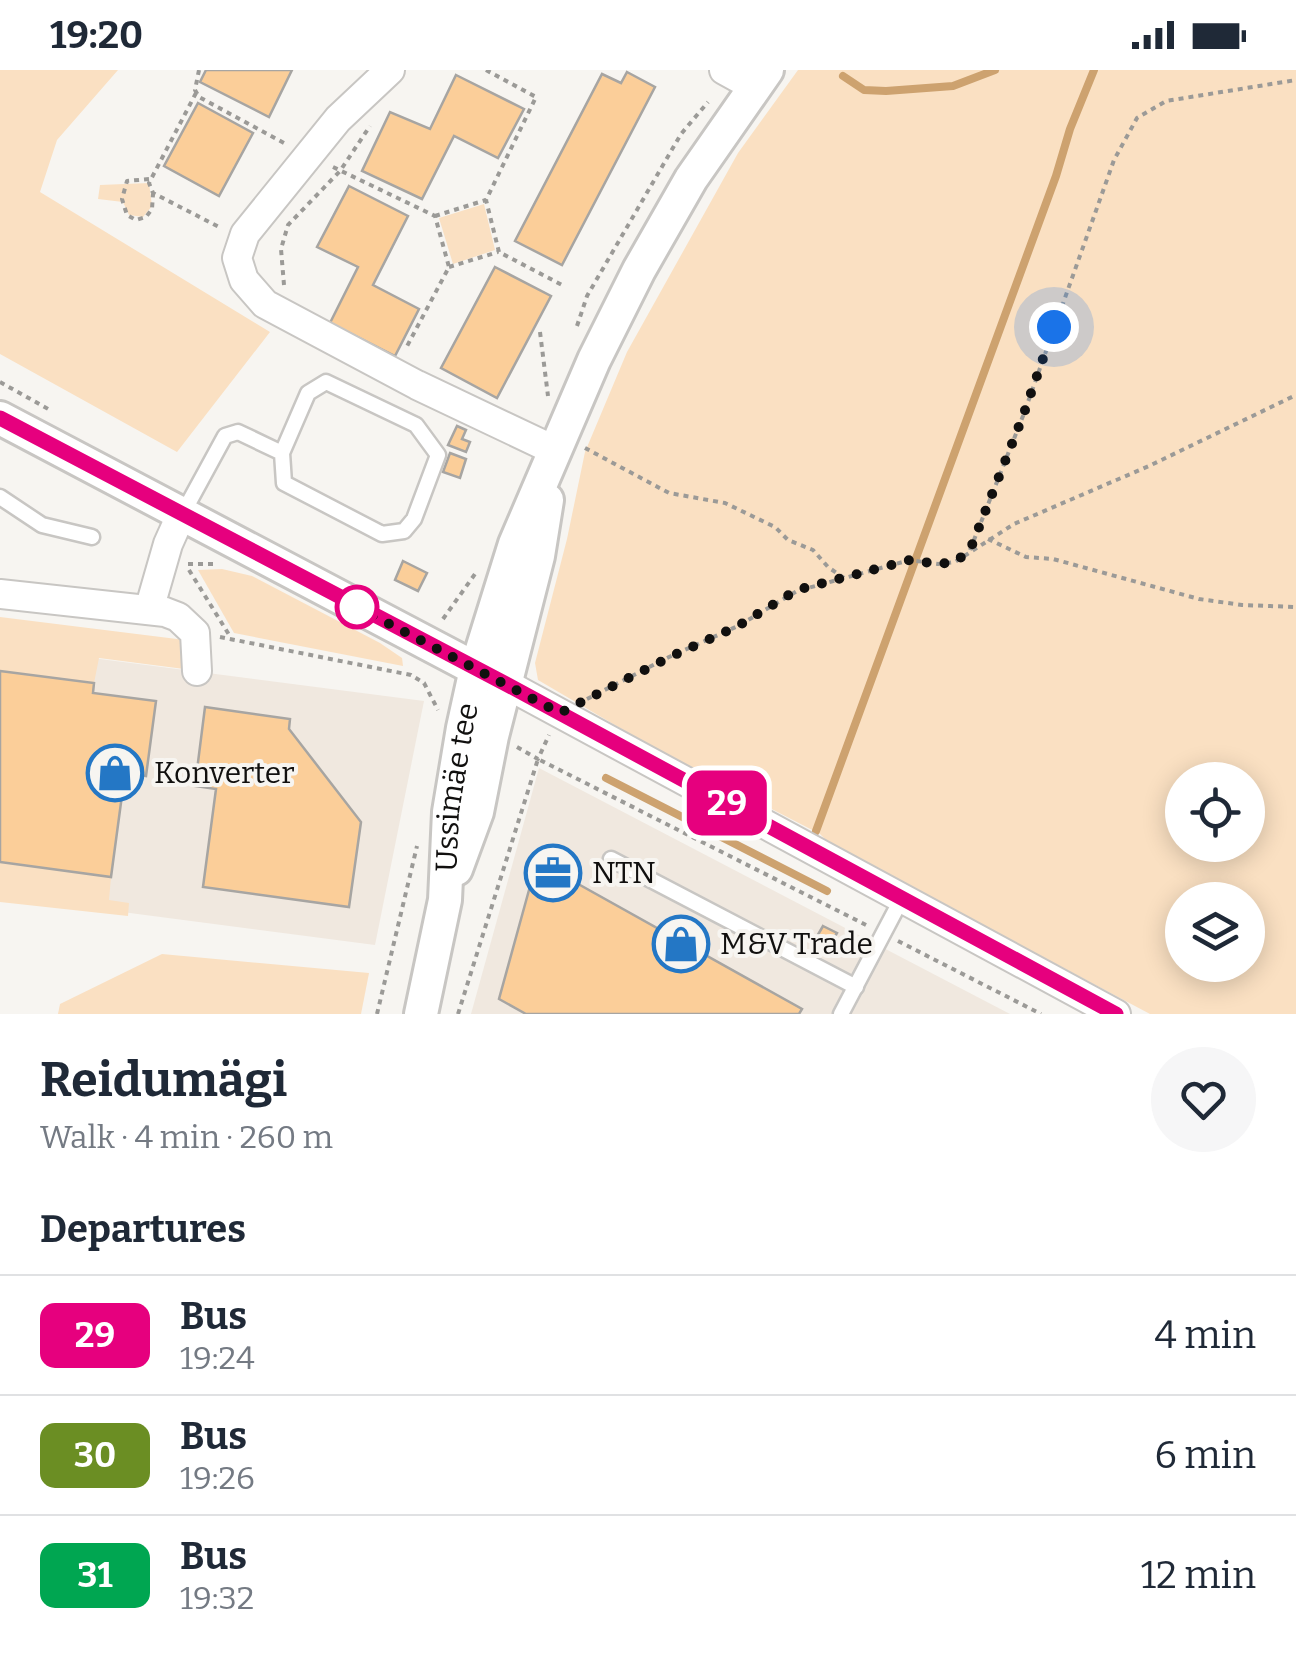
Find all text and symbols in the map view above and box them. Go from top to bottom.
text: 19:20 [50,12,143,58]
your location [1029,302,1079,352]
unlabelled marker [336,586,378,628]
street label: Ussimäe tee [428,699,486,872]
shop icon: Konverter [85,743,145,803]
place label: Konverter [154,755,295,791]
map controls [1165,762,1265,982]
button: locate [1165,762,1265,862]
line badge: 29 [682,770,772,836]
text: 29 [707,782,747,824]
office icon: NTN [523,843,583,903]
place label: NTN [592,855,656,891]
button: layers [1165,882,1265,982]
shop icon: M&V Trade [651,914,711,974]
place label: M&V Trade [720,926,873,962]
button: heart [1151,1047,1256,1152]
text: Reidumägi [40,1051,287,1109]
text: Walk · 4 min · 260 m [40,1118,333,1156]
text: Departures [40,1206,246,1252]
text: Bus [180,1293,247,1339]
text: 4 min [1155,1312,1256,1358]
text: 29 [75,1314,115,1356]
text: 19:24 [180,1339,255,1377]
text: Bus [180,1413,247,1459]
text: 6 min [1154,1432,1256,1478]
text: 30 [74,1434,116,1476]
text: 19:26 [180,1459,255,1497]
text: Bus [180,1533,247,1579]
text: 12 min [1141,1552,1256,1598]
text: 31 [77,1554,113,1596]
text: 19:32 [180,1579,254,1617]

